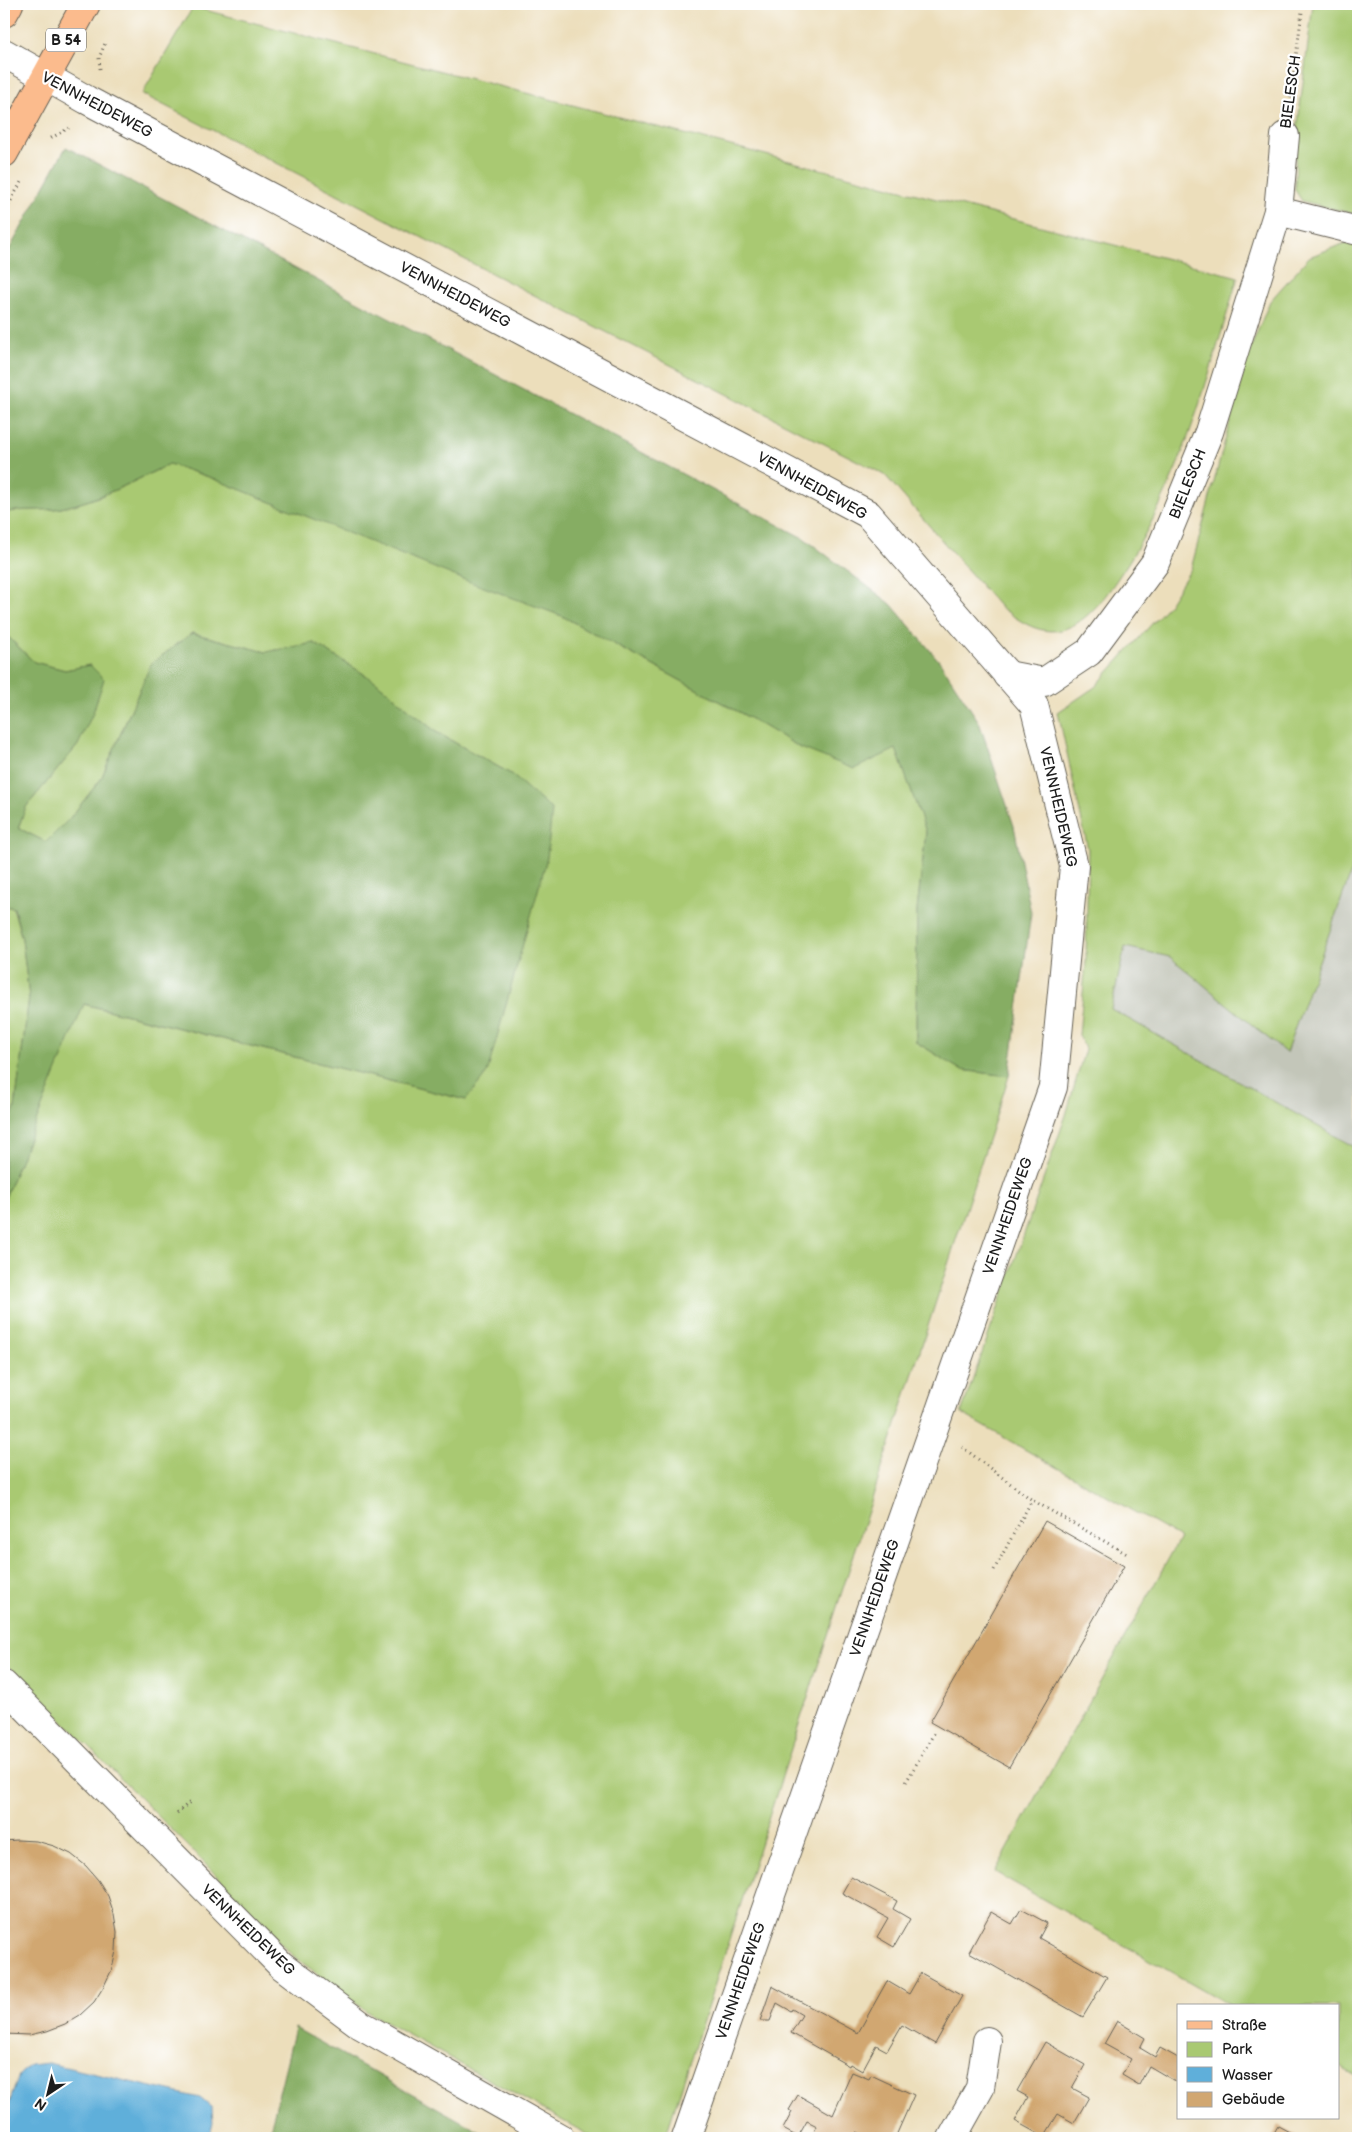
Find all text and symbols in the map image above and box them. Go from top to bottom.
road number: B 54 [46,28,86,52]
street label: BIELESCH [1276,54,1306,130]
street label: VENNHEIDEWEG [38,68,156,142]
street label: VENNHEIDEWEG [396,258,514,332]
street label: BIELESCH [1165,446,1211,522]
street label: VENNHEIDEWEG [754,448,870,524]
street label: VENNHEIDEWEG [1035,745,1081,869]
street label: VENNHEIDEWEG [979,1155,1037,1277]
street label: VENNHEIDEWEG [846,1537,904,1659]
street label: VENNHEIDEWEG [197,1881,299,1979]
street label: VENNHEIDEWEG [712,1920,770,2042]
legend [1177,2004,1340,2120]
text: Straße [1222,2016,1267,2035]
text: Park [1222,2040,1253,2059]
text: Wasser [1222,2066,1273,2085]
north arrow [22,2070,72,2120]
text: Gebäude [1222,2090,1285,2109]
text: N [32,2094,50,2114]

